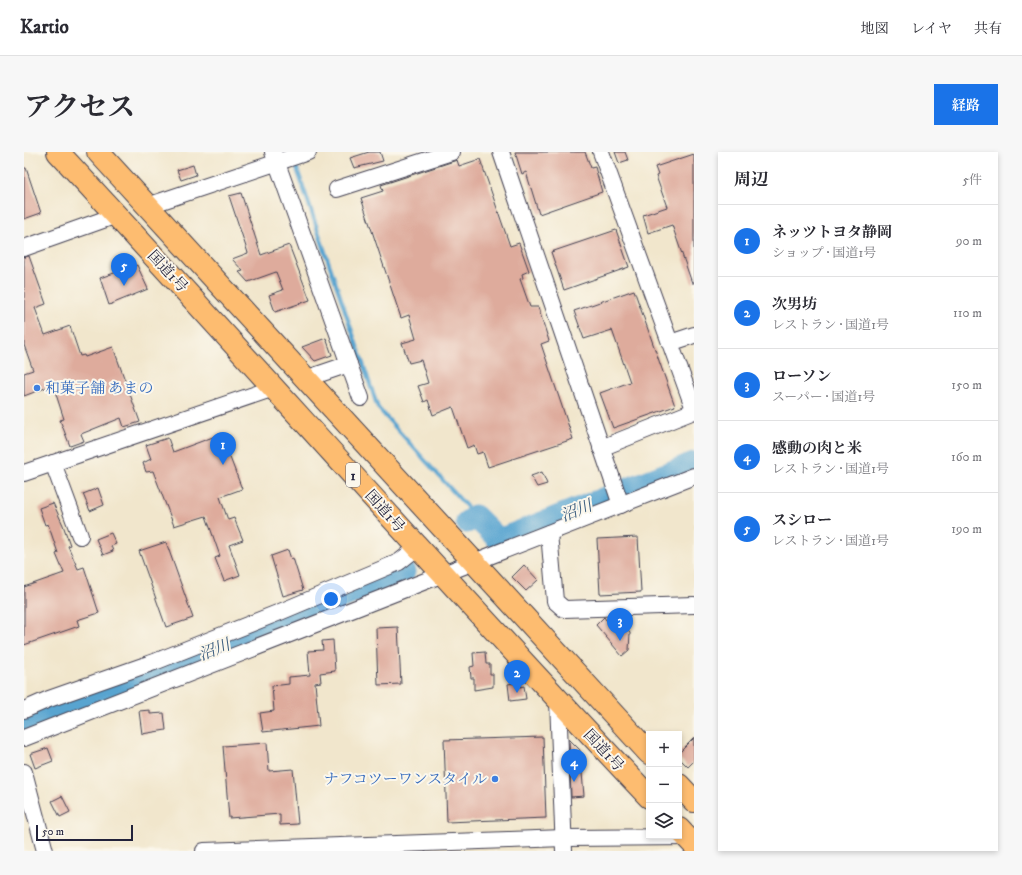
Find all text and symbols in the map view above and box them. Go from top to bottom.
text: Kartio [20,16,69,39]
text: 地図 [861,20,889,38]
text: レイヤ [911,20,952,38]
text: 共有 [974,20,1002,38]
button: 経路 [934,84,998,125]
text: アクセス [24,90,135,125]
text: 周辺 [734,169,768,191]
text: 5件 [963,172,982,188]
text: ネッツトヨタ静岡 [772,223,892,242]
text: 1 [745,233,749,249]
text: 90 m [956,233,982,249]
text: ショップ · 国道1号 [772,245,876,261]
street label: 国道1号 [143,246,192,296]
pin: 5 [111,253,137,286]
text: 次男坊 [772,295,817,314]
text: 2 [744,305,750,321]
text: 110 m [953,305,982,321]
text: レストラン · 国道1号 [772,317,889,333]
text: ローソン [772,367,831,386]
text: 3 [745,377,749,393]
text: 150 m [951,377,982,393]
place label: 和菓子舗 あまの [45,379,153,398]
marker: 和菓子舗 あまの [32,383,42,393]
text: スーパー · 国道1号 [772,389,875,405]
pin: 1 [210,432,236,465]
text: 感動の肉と米 [772,439,862,458]
text: 4 [743,449,751,465]
text: 160 m [951,449,982,465]
text: レストラン · 国道1号 [772,461,889,477]
road number: 1 [346,463,360,487]
street label: 国道1号 [361,486,409,536]
water label: 沼川 [558,495,597,526]
text: スシロー [772,511,832,530]
text: 5 [744,521,750,537]
text: 190 m [951,521,982,537]
text: レストラン · 国道1号 [772,533,889,549]
your location [321,589,341,609]
pin: 3 [607,608,633,641]
water label: 沼川 [196,634,235,665]
pin: 2 [504,660,530,693]
street label: 国道1号 [579,725,628,775]
map controls [646,731,682,839]
button: + [646,731,682,767]
pin: 4 [561,749,587,782]
button: − [646,767,682,803]
place label: ナフコツーワンスタイル [323,770,487,789]
marker: ナフコツーワンスタイル [490,774,500,784]
button: layers [646,803,682,839]
scale bar [36,823,133,842]
text: 50 m [42,825,64,839]

